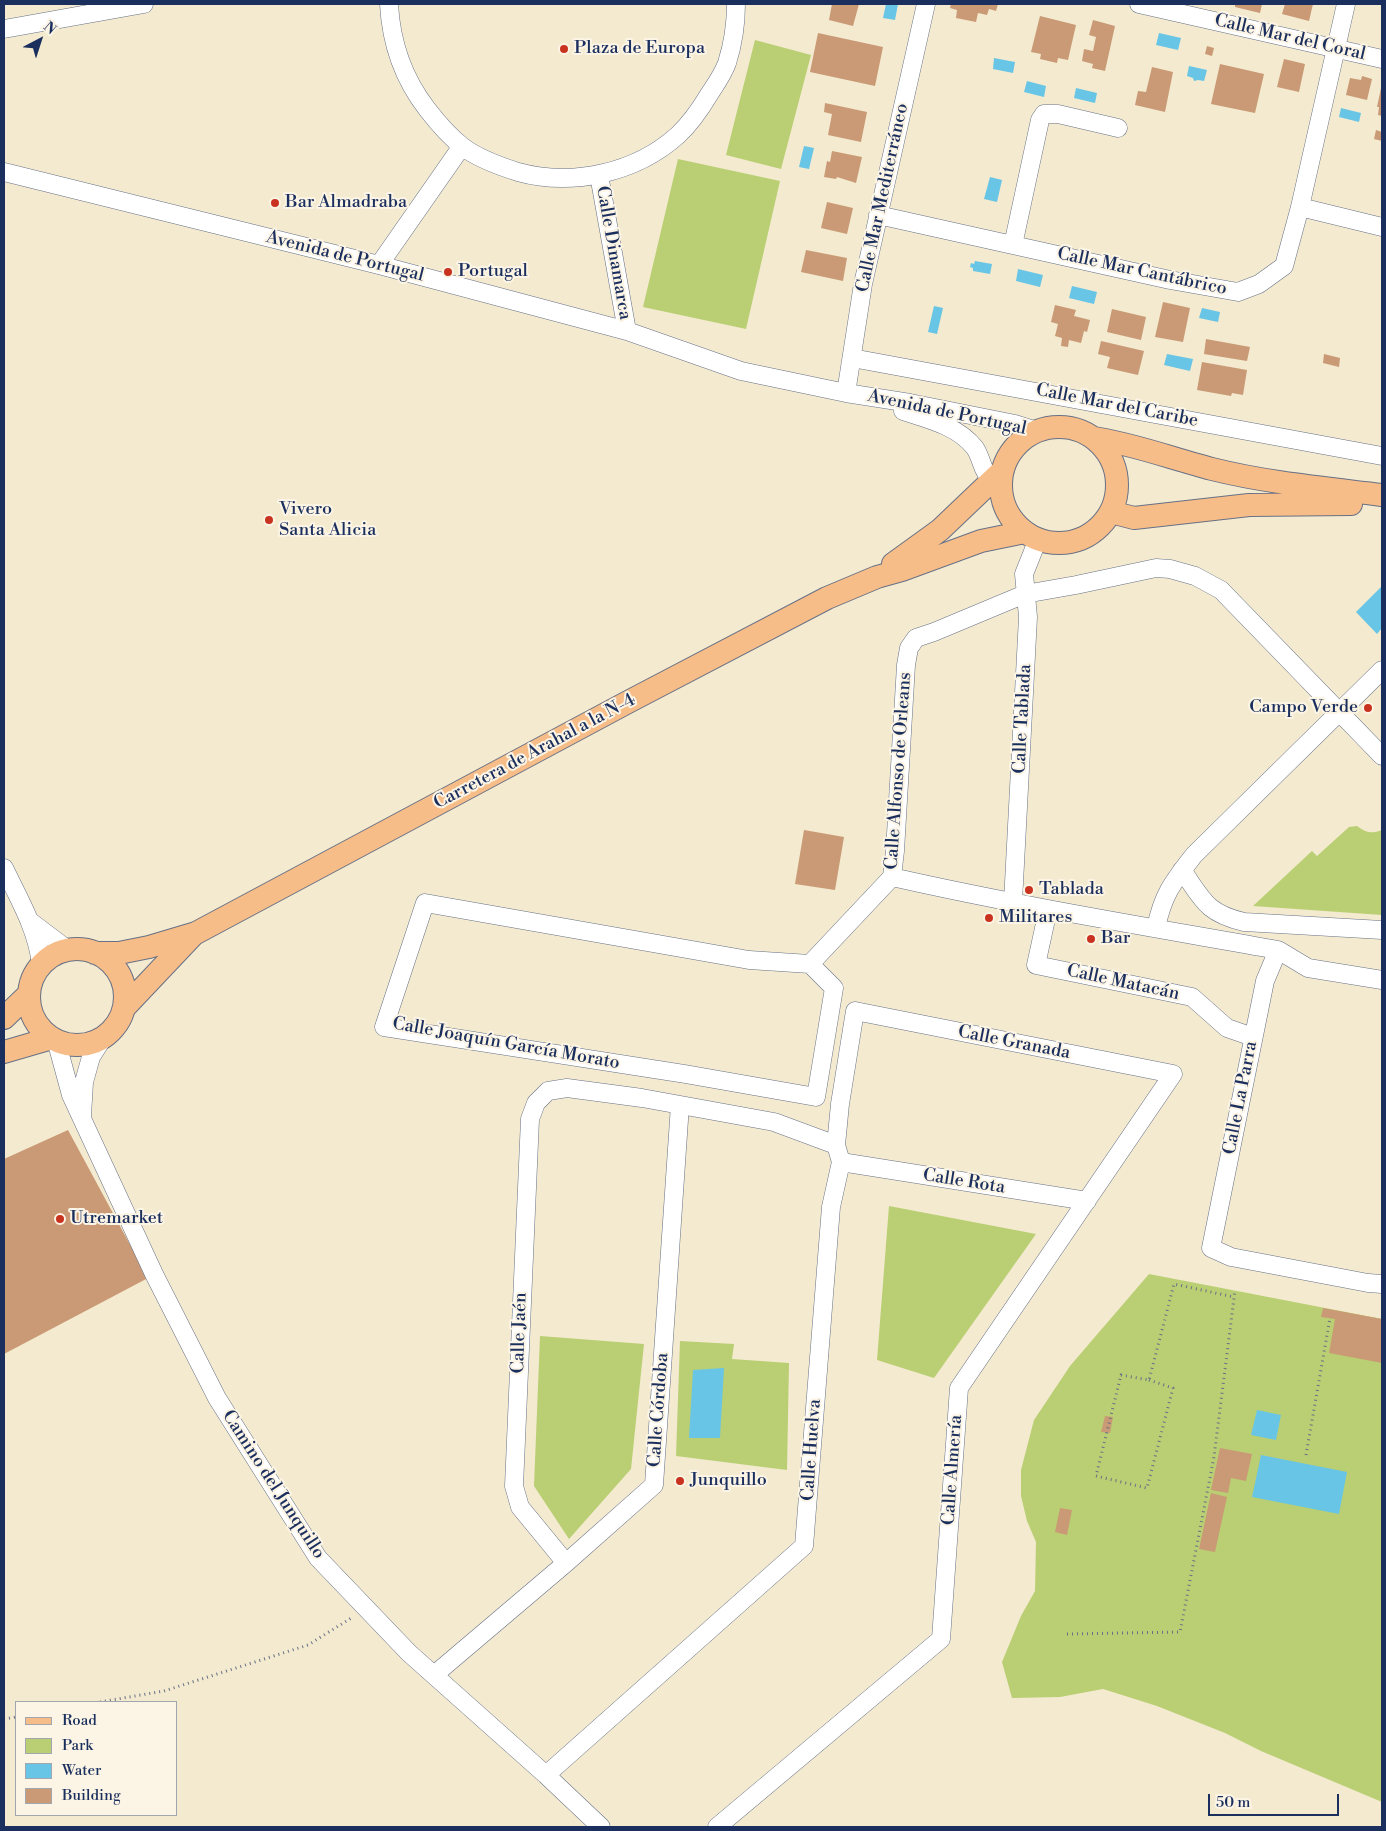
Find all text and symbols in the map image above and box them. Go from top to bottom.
street label: Calle Mar del Coral [1212,10,1368,66]
north arrow [15,15,65,65]
text: N [40,18,60,39]
place label: Plaza de Europa [574,38,705,60]
marker: Plaza de Europa [558,43,570,55]
street label: Calle Mar Mediterráneo [852,102,914,294]
street label: Calle Dinamarca [591,184,635,322]
place label: Bar Almadraba [285,192,407,214]
marker: Bar Almadraba [269,197,281,209]
street label: Avenida de Portugal [264,227,426,287]
street label: Calle Mar Cantábrico [1055,243,1229,301]
place label: Portugal [458,261,528,283]
marker: Portugal [442,266,454,278]
street label: Calle Mar del Caribe [1034,380,1200,432]
street label: Avenida de Portugal [866,386,1028,440]
place label: Vivero Santa Alicia [279,499,376,542]
marker: Vivero Santa Alicia [263,514,275,526]
street label: Calle Tablada [1009,664,1037,774]
street label: Calle Alfonso de Orleans [881,671,917,871]
street label: Carretera de Arahal a la N-4 [430,690,640,814]
place label: Campo Verde [1249,697,1358,719]
marker: Campo Verde [1362,702,1374,714]
place label: Tablada [1039,879,1104,901]
marker: Tablada [1023,884,1035,896]
place label: Militares [999,907,1072,929]
marker: Militares [983,912,995,924]
place label: Bar [1101,928,1131,950]
marker: Bar [1085,933,1097,945]
street label: Calle Matacán [1065,961,1181,1005]
street label: Calle Joaquín García Morato [391,1013,621,1075]
street label: Calle Granada [956,1022,1072,1064]
street label: Calle La Parra [1219,1039,1263,1157]
street label: Calle Rota [921,1165,1007,1199]
place label: Utremarket [70,1208,163,1230]
marker: Utremarket [54,1213,66,1225]
street label: Calle Jaén [508,1292,532,1374]
street label: Calle Córdoba [644,1352,674,1468]
street label: Calle Huelva [798,1398,826,1502]
street label: Camino del Junquillo [217,1407,329,1563]
street label: Calle Almería [938,1414,968,1526]
place label: Junquillo [690,1470,767,1492]
marker: Junquillo [674,1475,686,1487]
legend [15,1701,178,1816]
text: Road [62,1711,97,1730]
text: Park [62,1736,93,1755]
text: Water [62,1761,101,1780]
scale bar [1211,1784,1342,1816]
text: Building [62,1786,121,1805]
text: 50 m [1216,1793,1250,1812]

